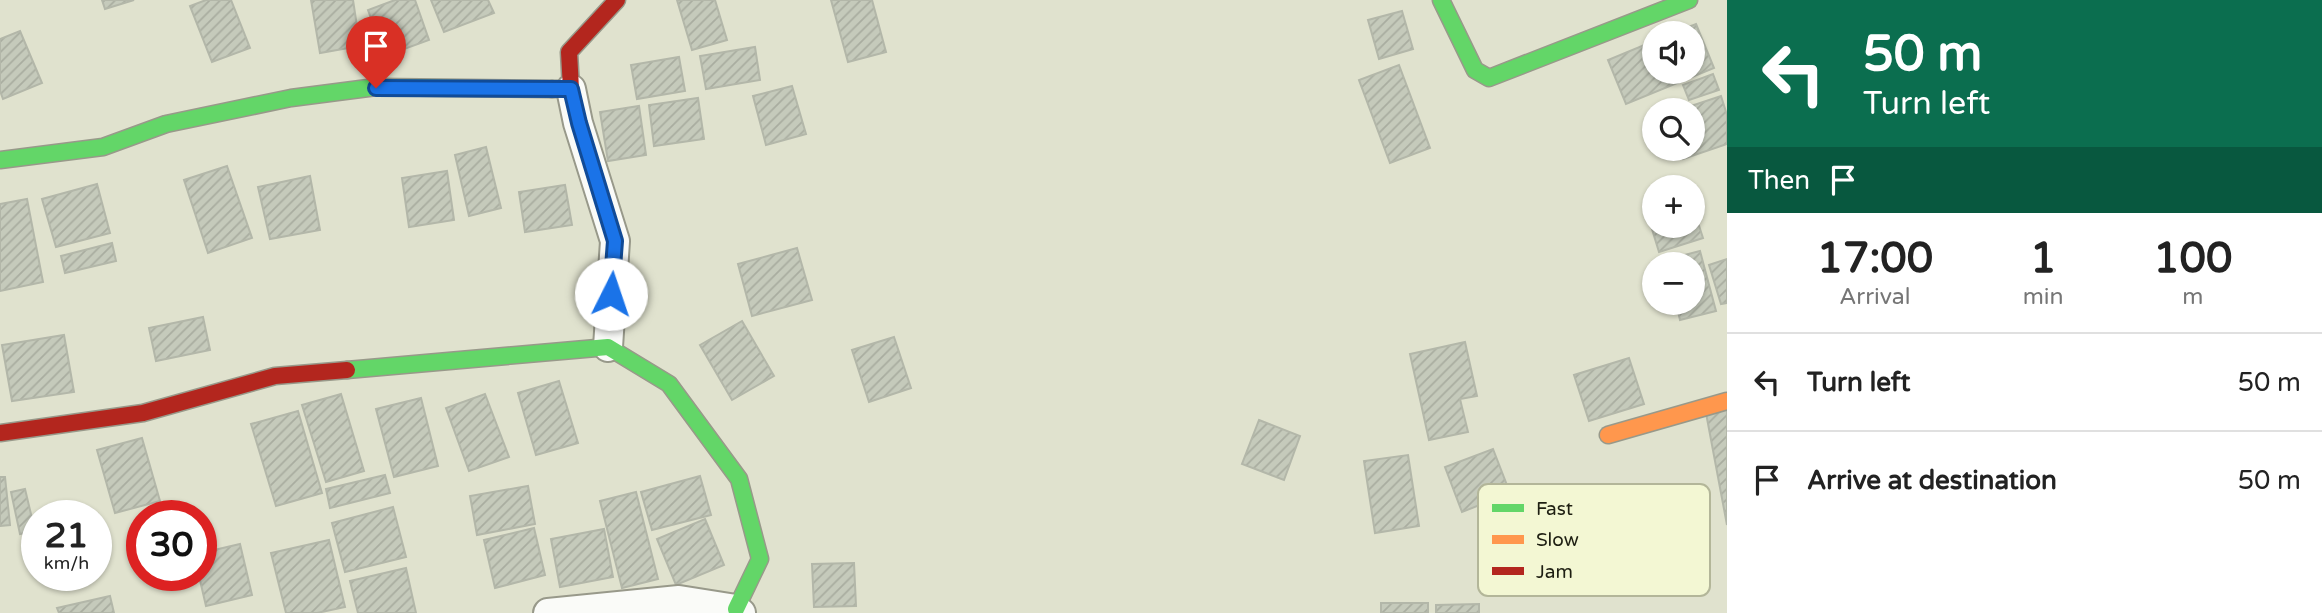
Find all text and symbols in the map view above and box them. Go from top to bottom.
pin [346,16,406,88]
map controls [1642,21,1705,315]
button: sound [1642,21,1705,84]
text: 50 m [1863,25,1982,84]
icon: arrive [357,27,395,65]
icon: left [1748,28,1839,119]
text: Turn left [1863,85,1990,123]
button: search [1642,98,1705,161]
icon: arrive [1824,161,1862,199]
text: Then [1748,165,1810,196]
button: + [1642,175,1705,238]
text: 17:00 [1817,233,1933,284]
text: 1 [2030,233,2056,284]
text: 100 [2153,233,2232,284]
button: − [1642,252,1705,315]
position arrow [574,257,648,331]
text: Arrival [1839,283,1910,311]
text: min [2023,283,2064,311]
text: m [2182,283,2203,311]
icon: left [1748,363,1786,401]
text: Turn left [1807,367,1910,398]
text: 50 m [2238,367,2301,398]
icon: arrive [1748,461,1786,499]
text: Arrive at destination [1807,465,2057,496]
text: 50 m [2238,465,2301,496]
legend [1478,484,1710,596]
text: Fast [1536,498,1573,520]
speed limit sign: 30 [126,500,217,591]
text: 21 [45,515,88,557]
text: Slow [1536,529,1579,551]
text: km/h [44,552,89,574]
text: Jam [1536,561,1573,583]

